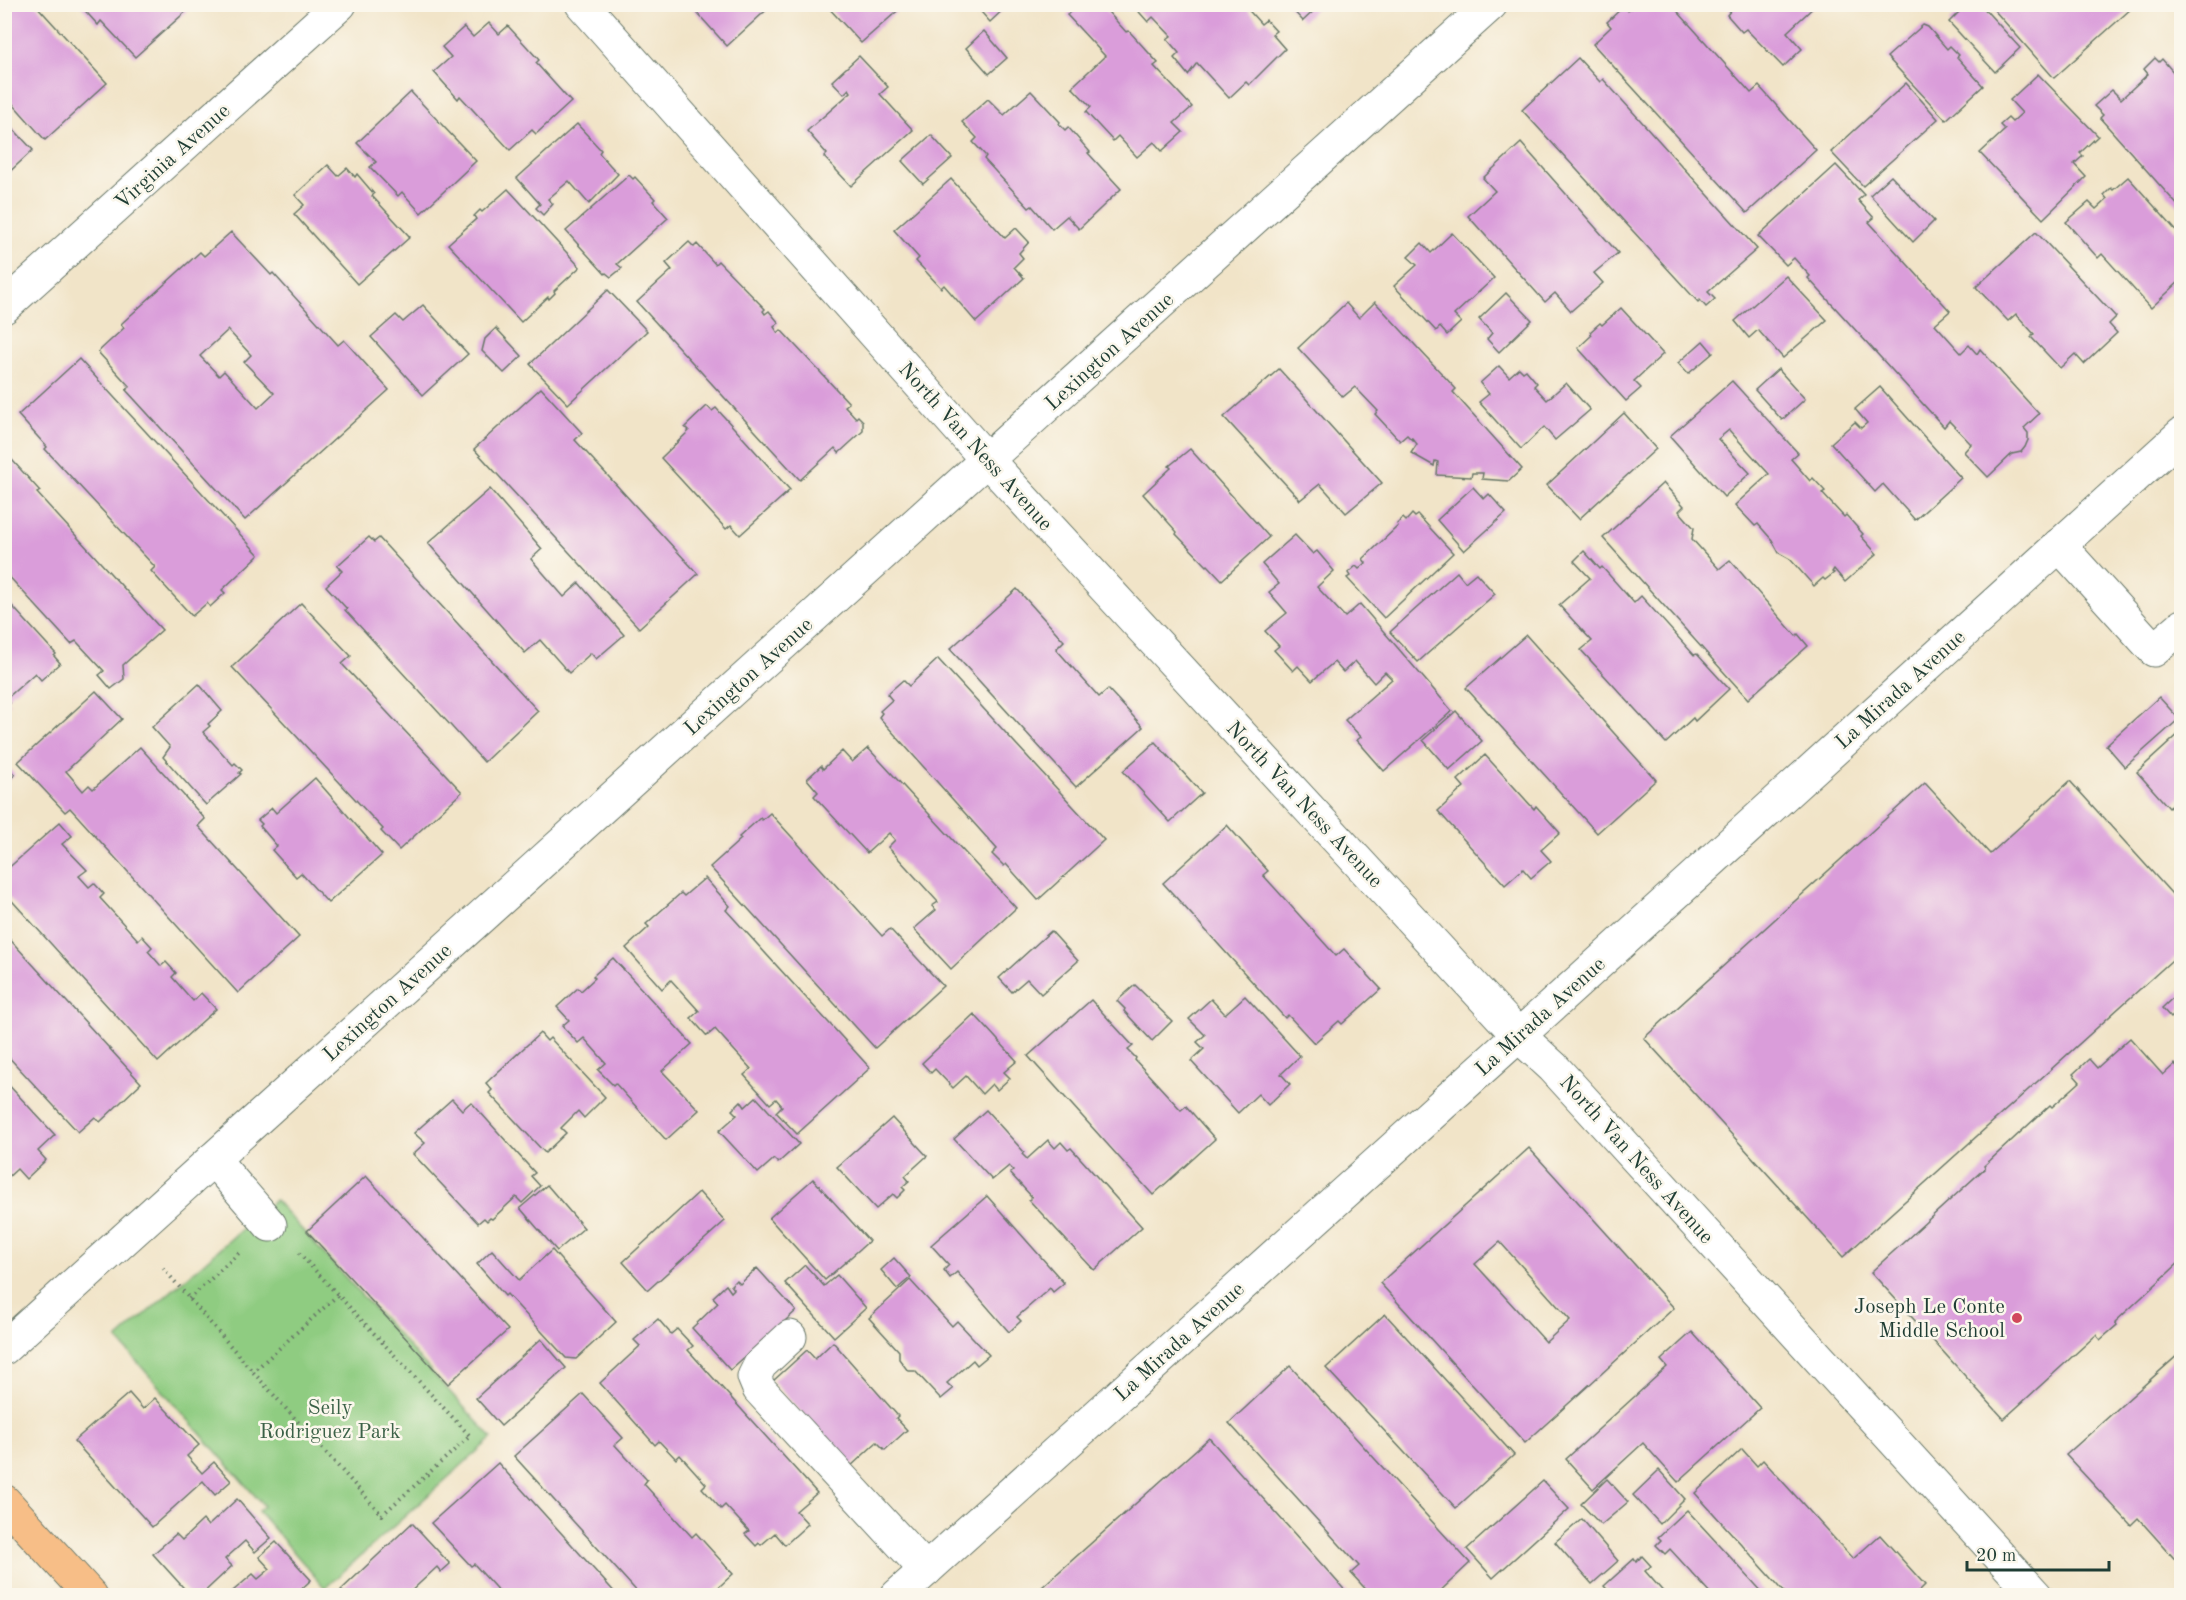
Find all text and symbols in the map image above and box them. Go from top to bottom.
street label: Virginia Avenue [112,100,234,214]
street label: Lexington Avenue [1042,289,1178,415]
street label: North Van Ness Avenue [894,359,1056,535]
street label: Lexington Avenue [681,614,817,740]
street label: La Mirada Avenue [1832,627,1970,754]
street label: North Van Ness Avenue [1222,718,1386,892]
street label: Lexington Avenue [320,940,456,1066]
street label: La Mirada Avenue [1472,954,1610,1081]
street label: North Van Ness Avenue [1555,1072,1717,1248]
street label: La Mirada Avenue [1111,1279,1249,1406]
place label: Joseph Le Conte Middle School [1854,1297,2005,1342]
marker: Joseph Le Conte Middle School [2010,1311,2024,1325]
park label: Seily Rodriguez Park [259,1398,401,1443]
scale bar [1967,1534,2110,1572]
text: 20 m [1976,1547,2016,1565]

